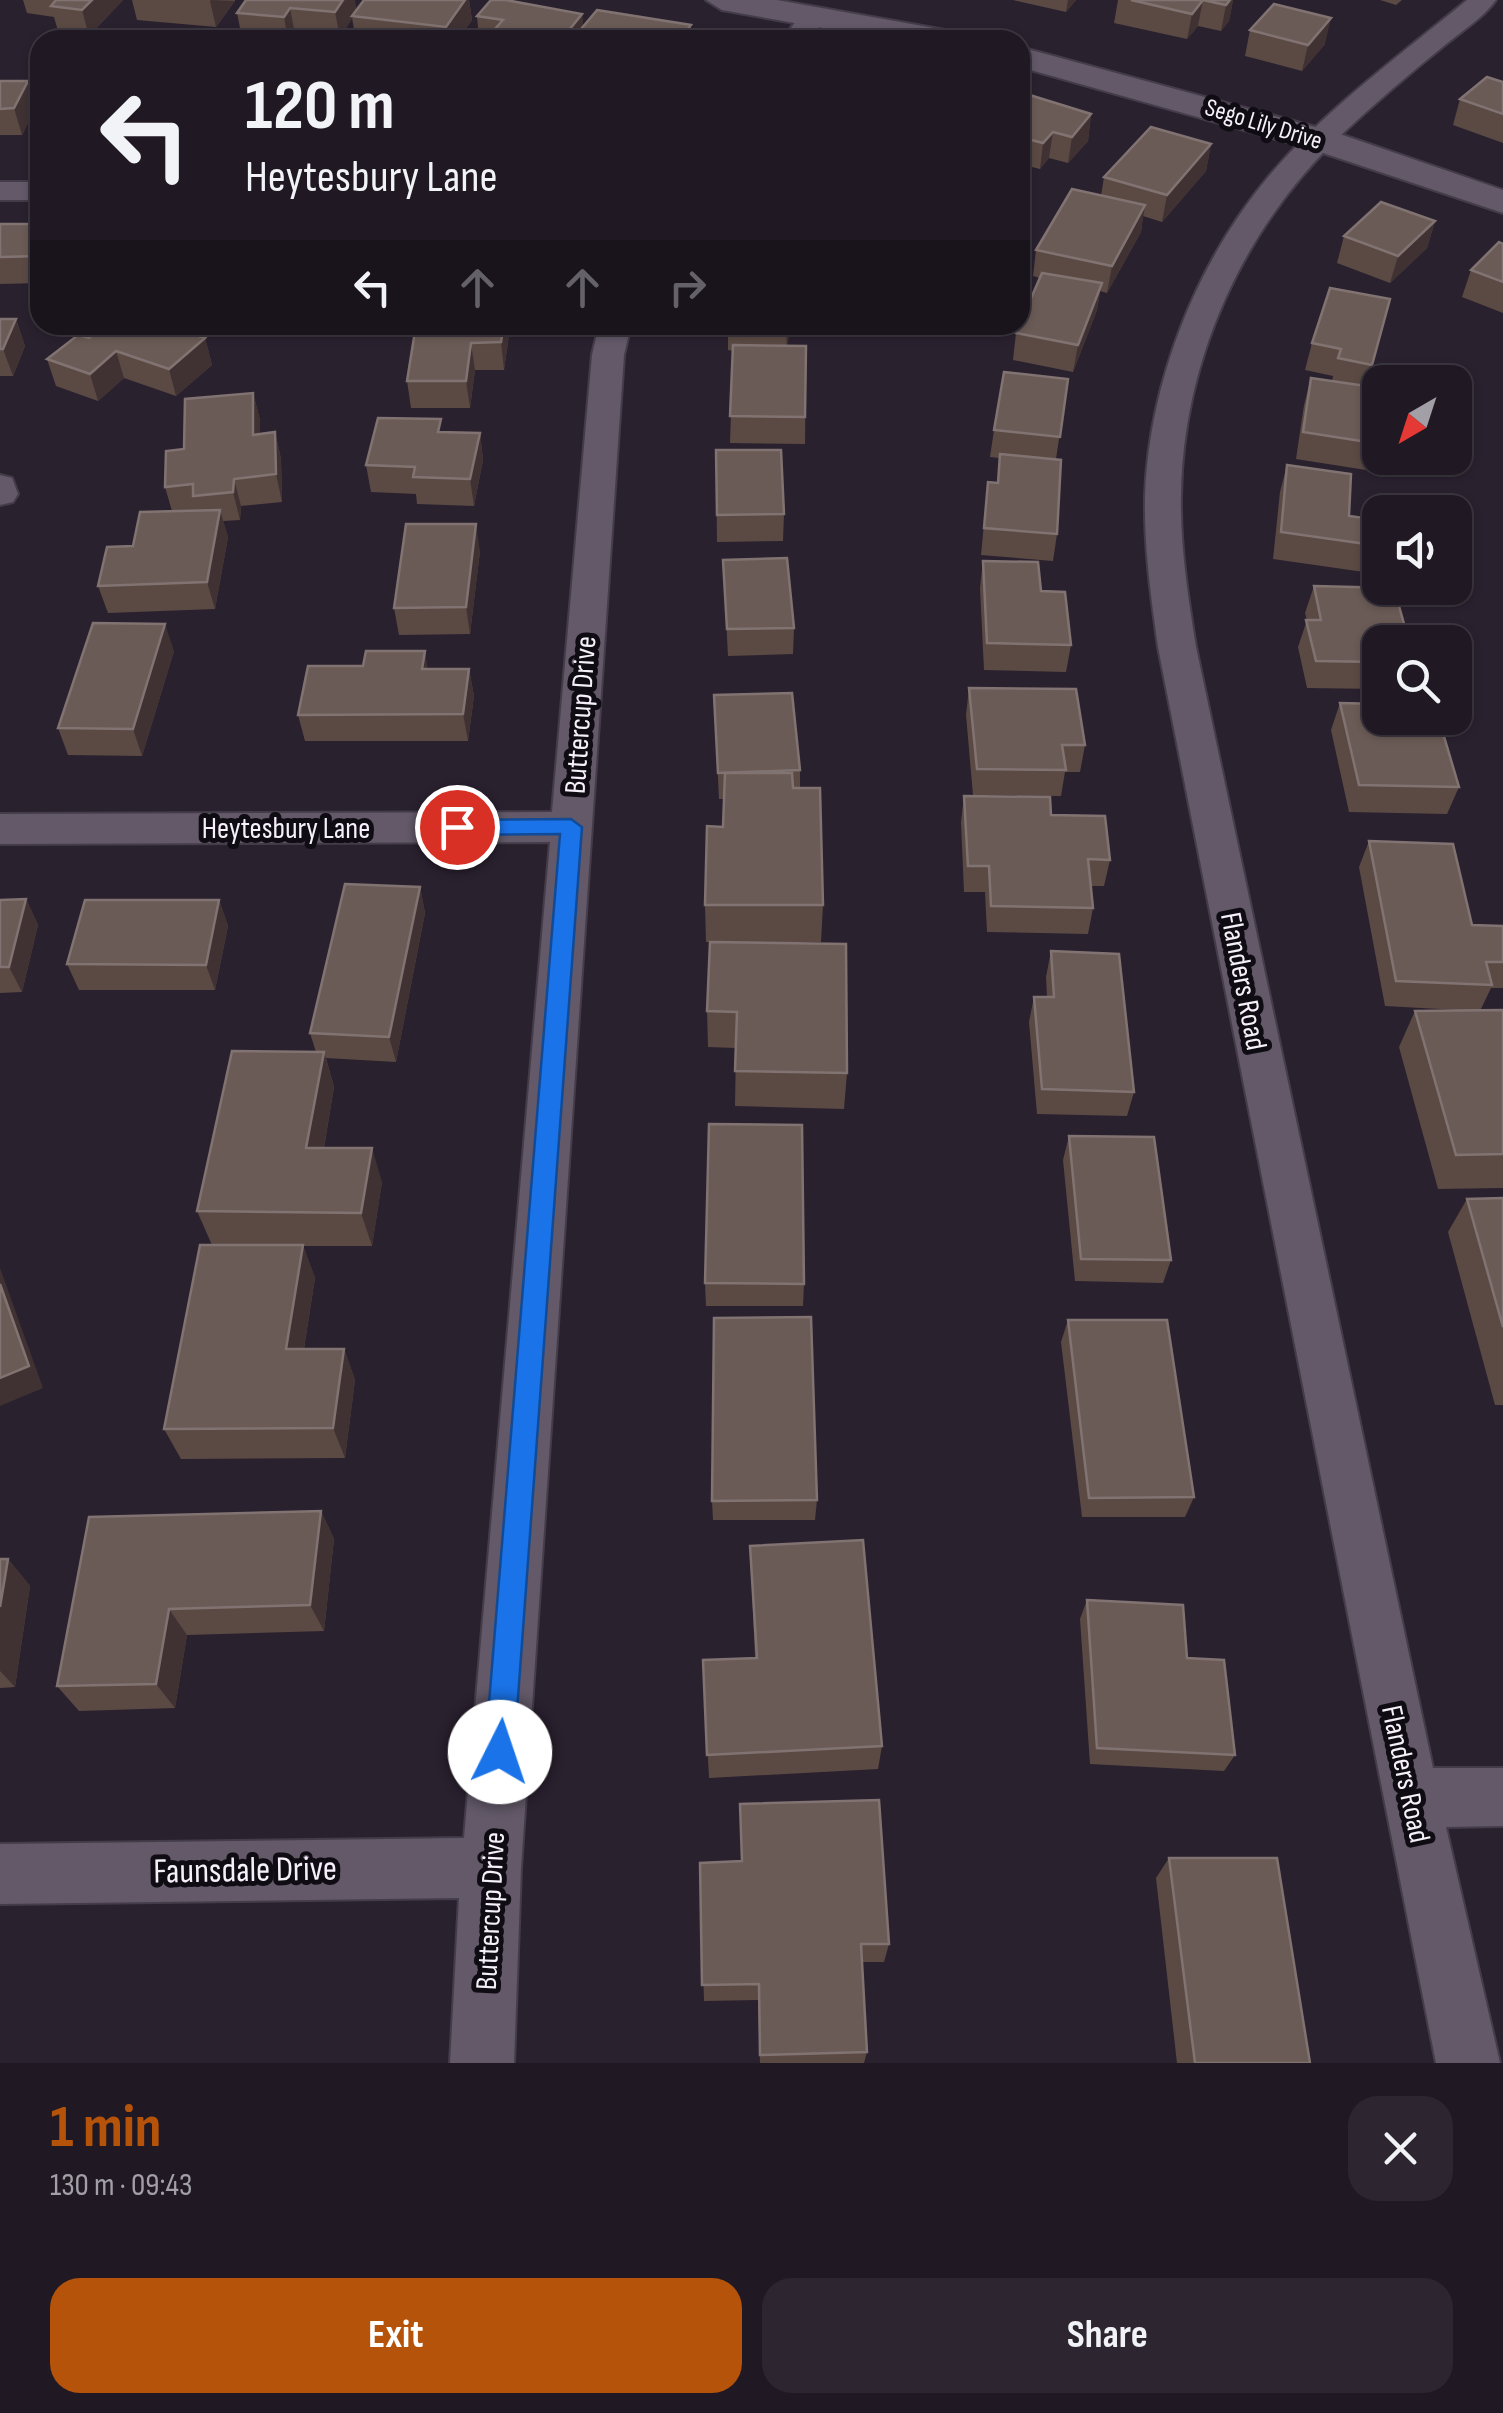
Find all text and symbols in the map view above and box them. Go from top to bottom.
text: 120 m [245,65,395,149]
icon: left [80,70,210,200]
street label: Sego Lily Drive [1201,92,1326,157]
text: Heytesbury Lane [245,150,498,205]
icon: left [345,260,400,315]
icon: ahead [450,260,505,315]
icon: ahead [555,260,610,315]
icon: right [660,260,715,315]
north arrow [1362,365,1472,475]
map controls [1362,365,1472,735]
button: sound [1362,495,1472,605]
button: search [1362,625,1472,735]
street label: Buttercup Drive [558,635,604,795]
pin [415,785,500,870]
icon: arrive [430,800,485,855]
street label: Heytesbury Lane [202,811,370,847]
street label: Flanders Road [1212,909,1274,1053]
position arrow [448,1700,552,1804]
street label: Flanders Road [1373,1702,1437,1846]
street label: Buttercup Drive [469,1831,513,1991]
street label: Faunsdale Drive [153,1847,337,1894]
text: 1 min [50,2092,162,2164]
button: close [1348,2096,1453,2201]
text: 130 m · 09:43 [50,2166,192,2205]
button: Exit [50,2278,742,2393]
button: Share [762,2278,1453,2393]

